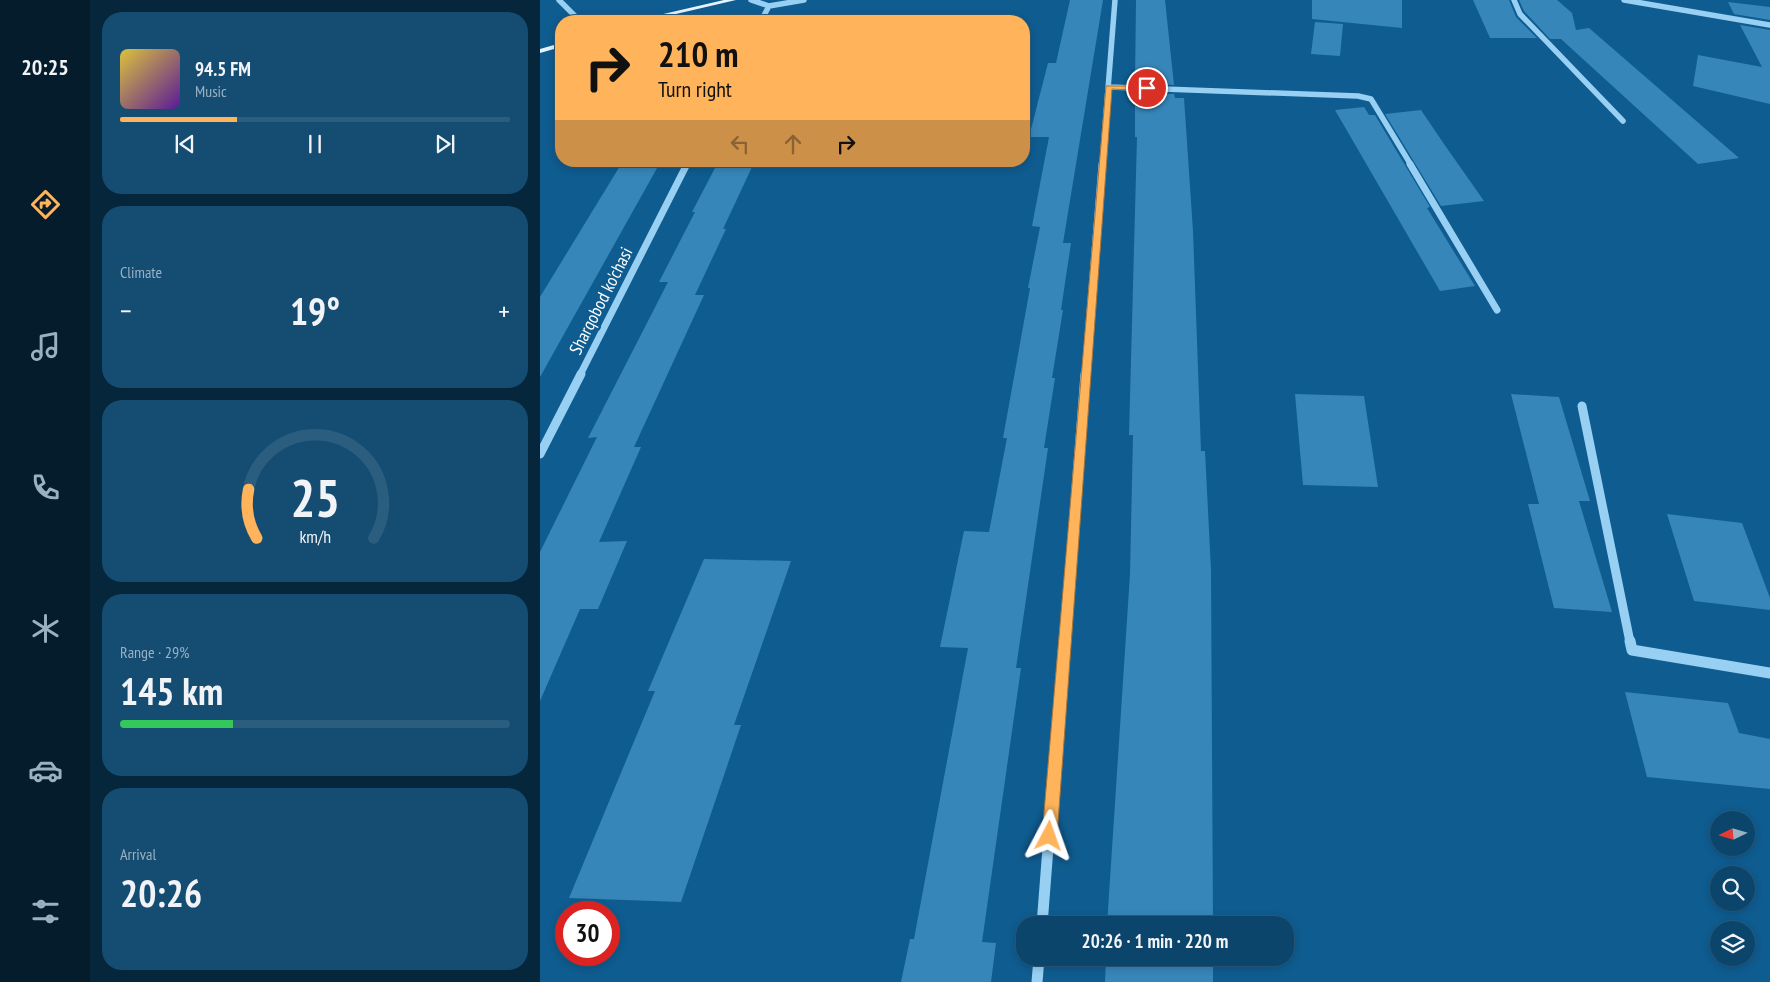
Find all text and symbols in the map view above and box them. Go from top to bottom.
text: 210 m [658,31,739,77]
icon: right [575,35,640,100]
text: 20:25 [21,53,69,81]
text: 94.5 FM [195,57,251,81]
pin [1126,67,1168,109]
icon: arrive [1133,74,1161,102]
text: Turn right [658,75,732,103]
text: Music [195,81,227,101]
icon: previous [171,130,199,158]
icon: pause [301,130,329,158]
icon: next [431,130,459,158]
icon: left [726,130,754,158]
icon: ahead [779,130,807,158]
icon: right [832,130,860,158]
icon: directions [28,187,63,222]
street label: Sharqobod ko'chasi [564,243,637,358]
text: Climate [120,262,162,282]
text: 19° [290,286,340,335]
text: − [120,292,132,329]
text: + [498,292,510,329]
icon: music [28,329,63,364]
text: 25 [290,464,340,531]
icon: phone [28,470,63,505]
text: km/h [299,525,331,548]
icon: climate [28,611,63,646]
text: Range · 29% [120,642,189,662]
text: 145 km [120,666,223,715]
icon: car [28,753,63,788]
position arrow [1022,809,1074,861]
north arrow [1710,811,1755,856]
map controls [1710,811,1755,966]
text: Arrival [120,844,156,864]
button: search [1710,866,1755,911]
text: 20:26 [120,868,202,917]
icon: filters [28,894,63,929]
speed limit sign: 30 [555,901,620,966]
button: layers [1710,921,1755,966]
text: 20:26 · 1 min · 220 m [1082,929,1228,953]

